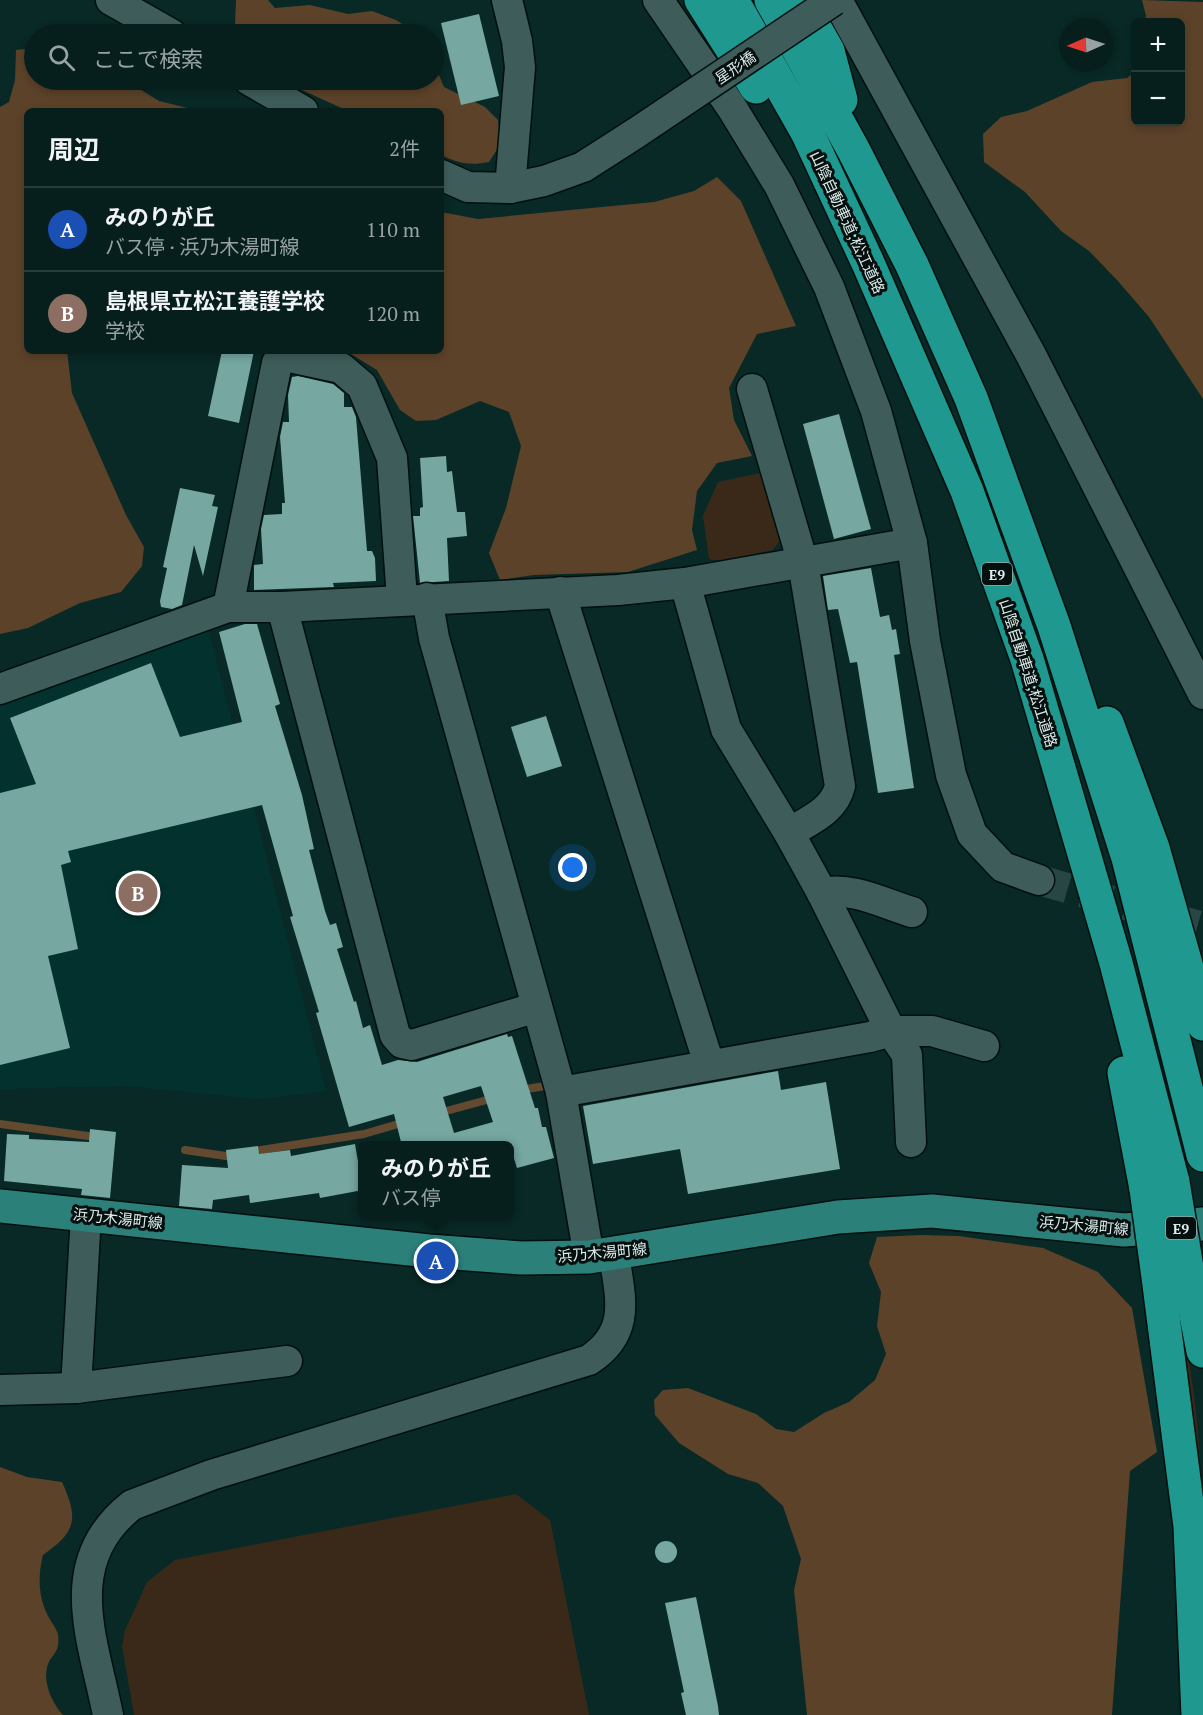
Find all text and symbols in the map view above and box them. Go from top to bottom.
north arrow [1059,18,1113,72]
map controls [1131,18,1185,126]
button: + [1131,18,1185,72]
search box [24,24,444,90]
icon: search [45,41,78,74]
text: ここで検索 [93,44,203,73]
street label: 星形橋 [711,46,759,88]
button: − [1131,72,1185,126]
text: 周辺 [48,132,100,166]
text: 2件 [389,135,420,162]
street label: 山陰自動車道;松江道路 [806,148,890,296]
text: みのりが丘 [105,202,215,231]
text: A [60,216,75,243]
text: 110 m [366,216,420,243]
text: バス停 · 浜乃木湯町線 [105,233,300,260]
text: 島根県立松江養護学校 [105,286,325,315]
text: B [61,300,74,327]
text: 120 m [366,300,420,327]
text: 学校 [105,317,145,344]
road number: E9 [982,563,1012,585]
street label: 山陰自動車道;松江道路 [996,596,1062,750]
your location [558,853,587,882]
pin: B [118,870,158,916]
popup [358,1141,514,1219]
text: みのりが丘 [381,1153,491,1182]
text: バス停 [381,1184,441,1211]
street label: 浜乃木湯町線 [72,1203,164,1233]
street label: 浜乃木湯町線 [1038,1211,1130,1239]
road number: E9 [1166,1217,1196,1239]
pin: A [416,1238,456,1284]
street label: 浜乃木湯町線 [556,1238,648,1266]

